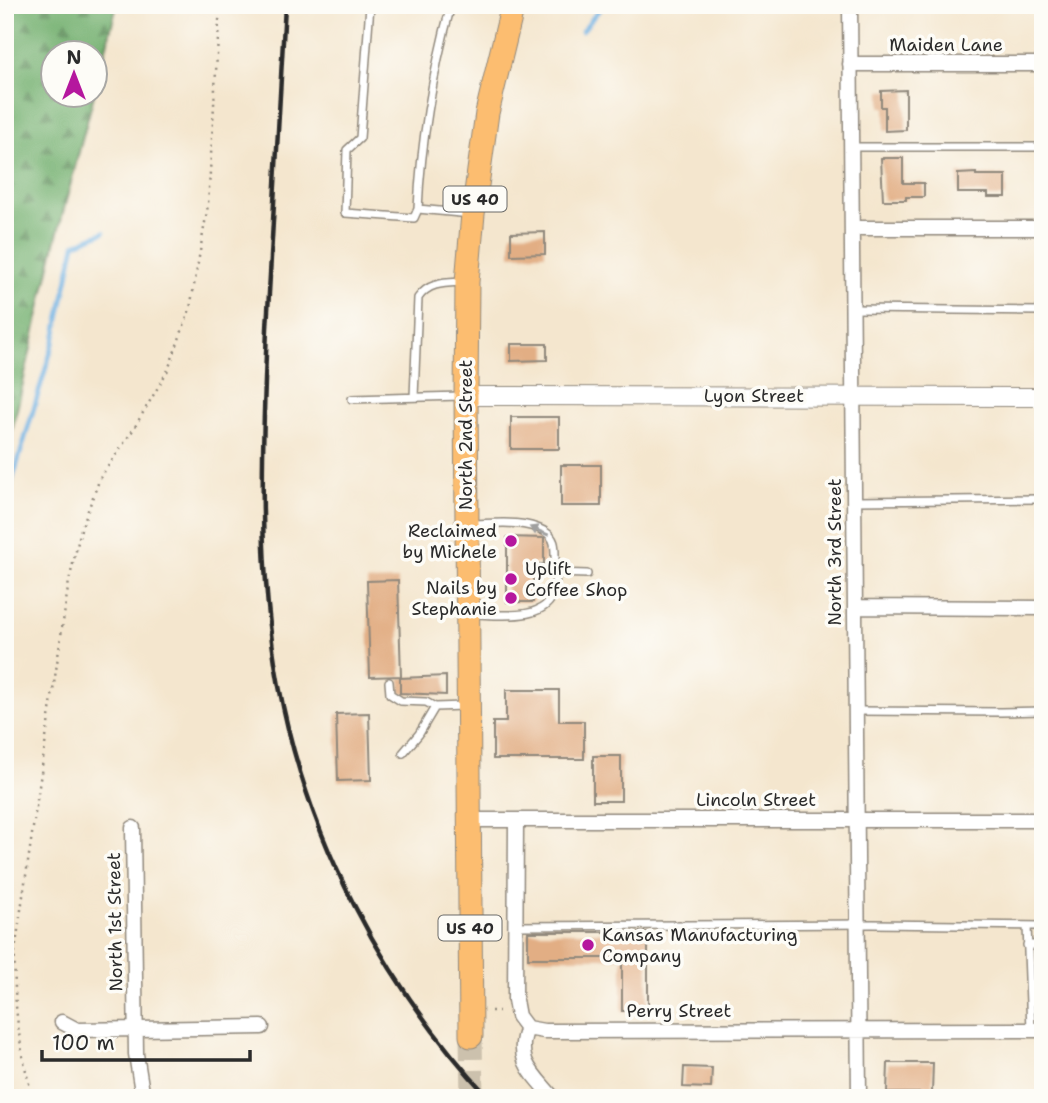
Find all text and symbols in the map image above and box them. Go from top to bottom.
street label: Maiden Lane [889,33,1003,57]
north arrow [38,38,108,108]
text: N [66,45,82,70]
road number: US 40 [444,186,506,211]
street label: North 2nd Street [454,360,478,510]
street label: Lyon Street [704,384,804,408]
street label: North 3rd Street [823,478,847,626]
place label: Reclaimed by Michele [403,519,497,564]
one-way arrow [529,525,549,537]
marker: Reclaimed by Michele [503,533,519,549]
place label: Uplift Coffee Shop [525,557,627,602]
marker: Uplift Coffee Shop [503,571,519,587]
place label: Nails by Stephanie [412,576,497,621]
marker: Nails by Stephanie [503,590,519,606]
street label: Lincoln Street [696,788,816,812]
street label: North 1st Street [102,852,128,992]
road number: US 40 [438,916,502,940]
place label: Kansas Manufacturing Company [602,923,798,968]
marker: Kansas Manufacturing Company [580,937,596,953]
street label: Perry Street [627,999,732,1023]
scale bar [42,1019,250,1063]
text: 100 m [52,1029,115,1057]

